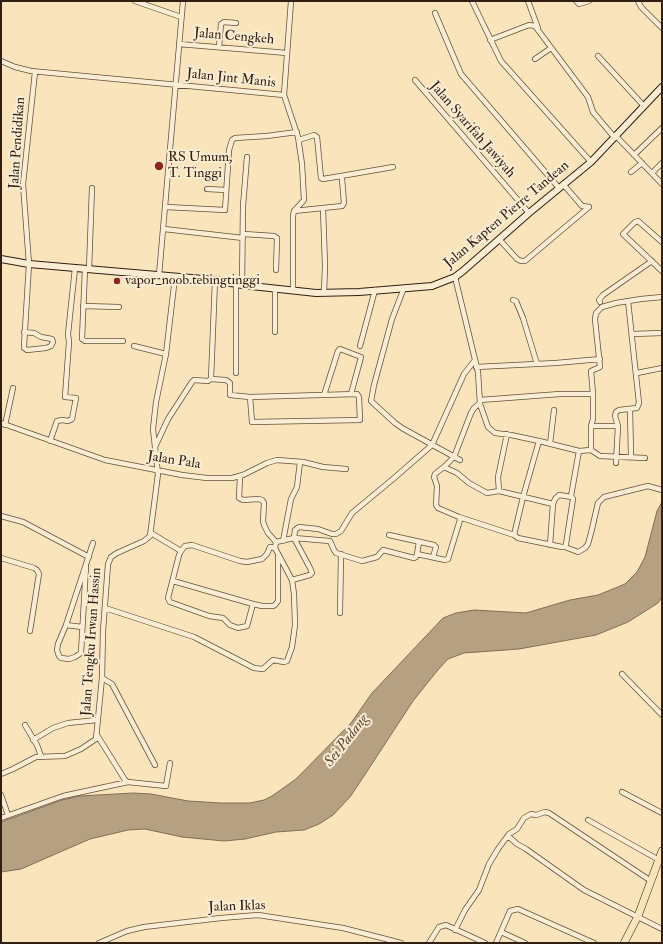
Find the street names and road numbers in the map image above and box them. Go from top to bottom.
street label: Jalan Cengkeh [193,25,275,49]
street label: Jalan Jint Manis [186,66,276,92]
street label: Jalan Syarifah Jawiyah [426,78,518,182]
street label: Jalan Pendidikan [6,96,30,190]
street label: Jalan Kapten Pierre Tandean [441,158,573,272]
street label: Jalan Pala [146,449,202,473]
street label: Jalan Tengku Irwan Hassin [78,567,106,717]
street label: Jalan Iklas [208,898,266,916]

